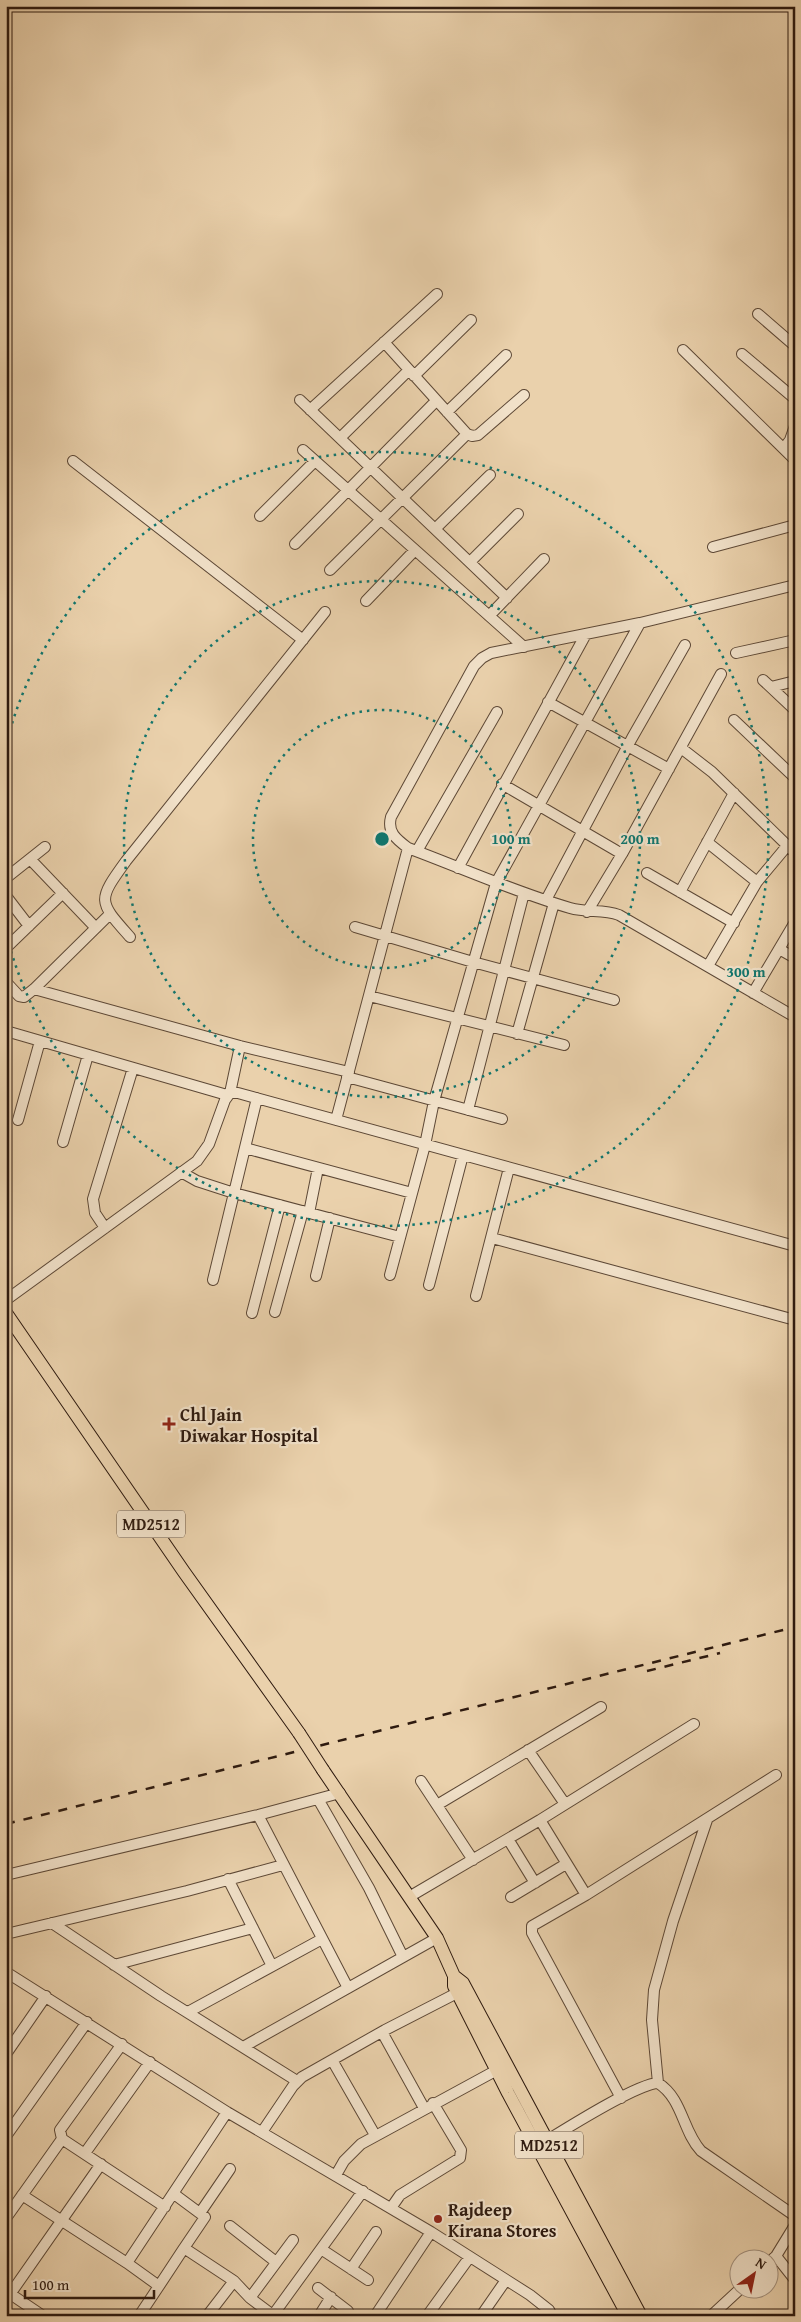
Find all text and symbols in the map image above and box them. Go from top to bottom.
text: 100 m [491,828,531,849]
text: 200 m [620,828,660,849]
centre of rings [373,830,391,848]
text: 300 m [726,961,766,982]
place label: Chl Jain Diwakar Hospital [180,1401,319,1449]
marker: Chl Jain Diwakar Hospital [162,1417,176,1431]
road number: MD2512 [117,1510,185,1538]
road number: MD2512 [515,2132,583,2158]
place label: Rajdeep Kirana Stores [448,2196,557,2244]
marker: Rajdeep Kirana Stores [432,2213,444,2225]
north arrow [728,2250,778,2300]
text: N [752,2252,771,2274]
scale bar [25,2267,154,2299]
text: 100 m [32,2274,70,2295]

